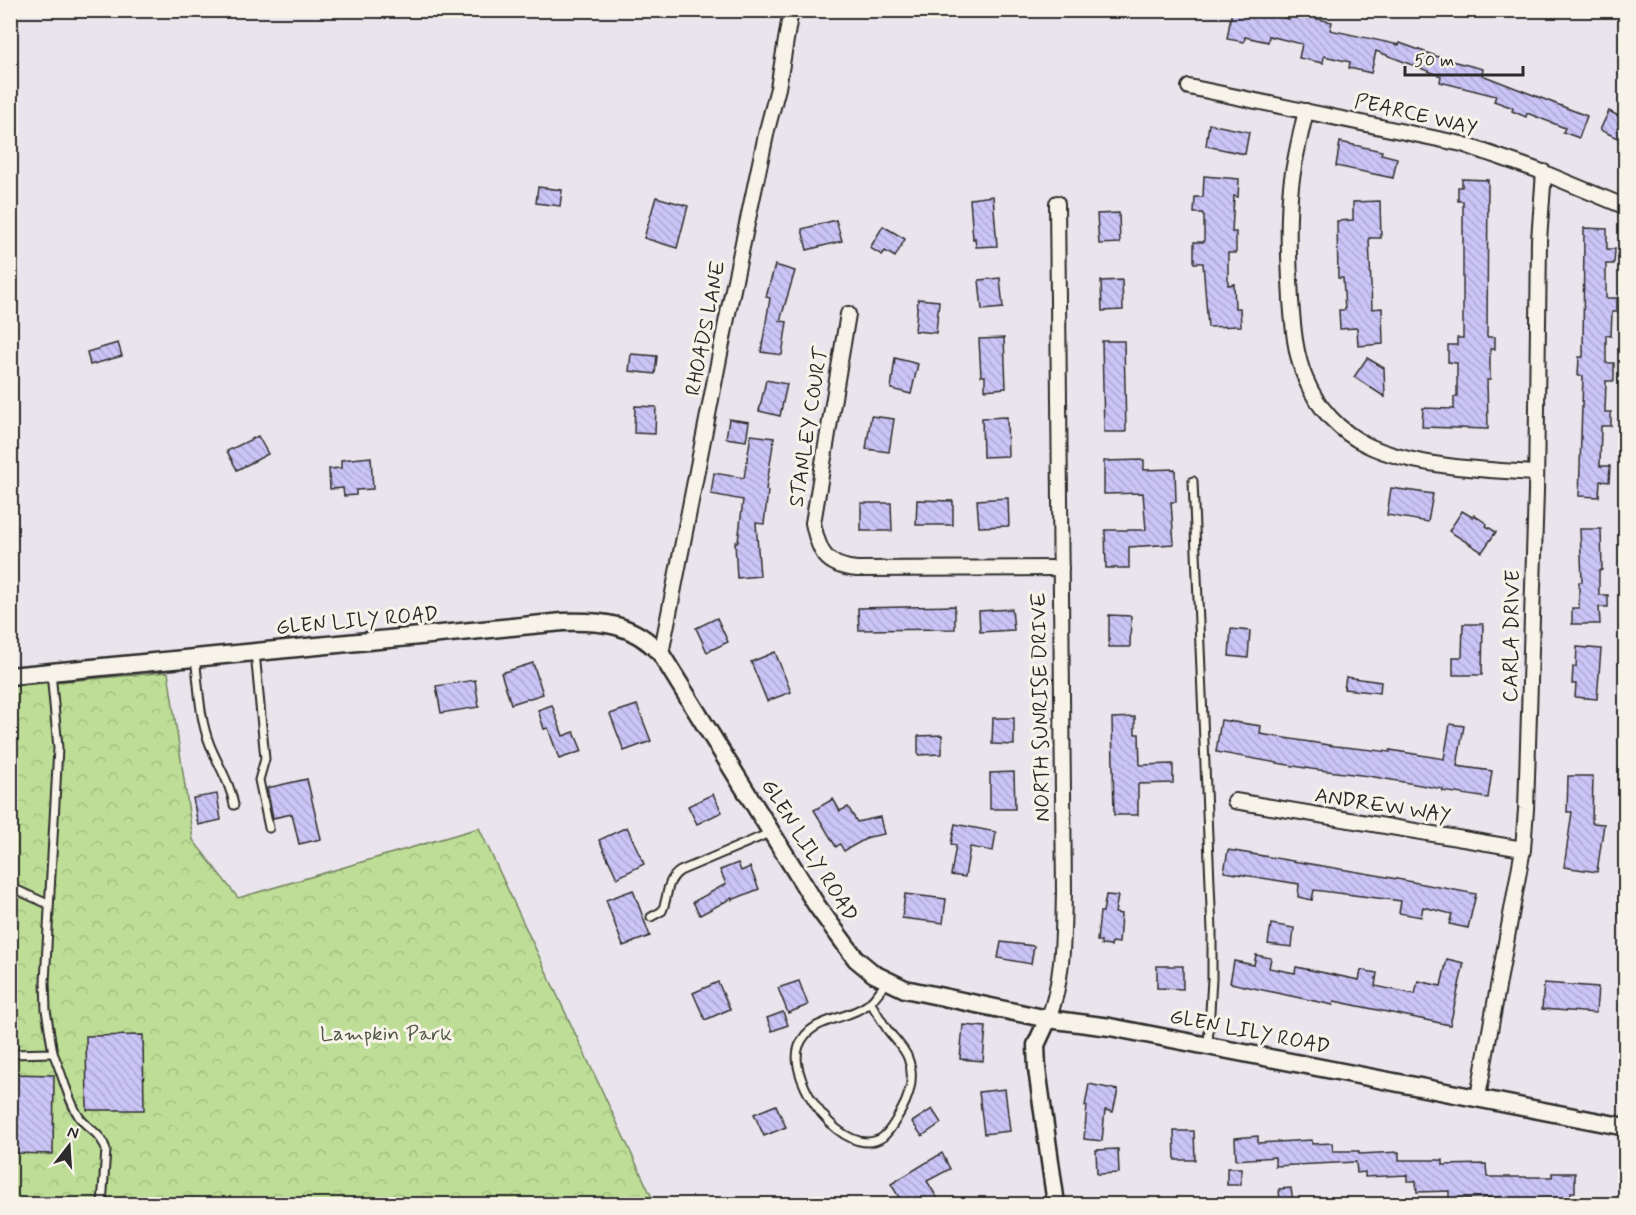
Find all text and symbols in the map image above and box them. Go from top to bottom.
scale bar [1405,39,1524,77]
text: 50 m [1414,49,1454,73]
street label: PEARCE WAY [1352,87,1480,143]
street label: RHOADS LANE [679,258,733,398]
street label: STANLEY COURT [783,345,836,509]
street label: CARLA DRIVE [1497,569,1527,703]
street label: NORTH SUNRISE DRIVE [1025,592,1057,822]
street label: GLEN LILY ROAD [275,600,439,642]
street label: GLEN LILY ROAD [754,774,864,927]
street label: ANDREW WAY [1313,781,1453,831]
street label: GLEN LILY ROAD [1167,1003,1332,1061]
park label: Lampkin Park [320,1020,452,1048]
north arrow [39,1116,99,1176]
text: N [65,1121,81,1145]

